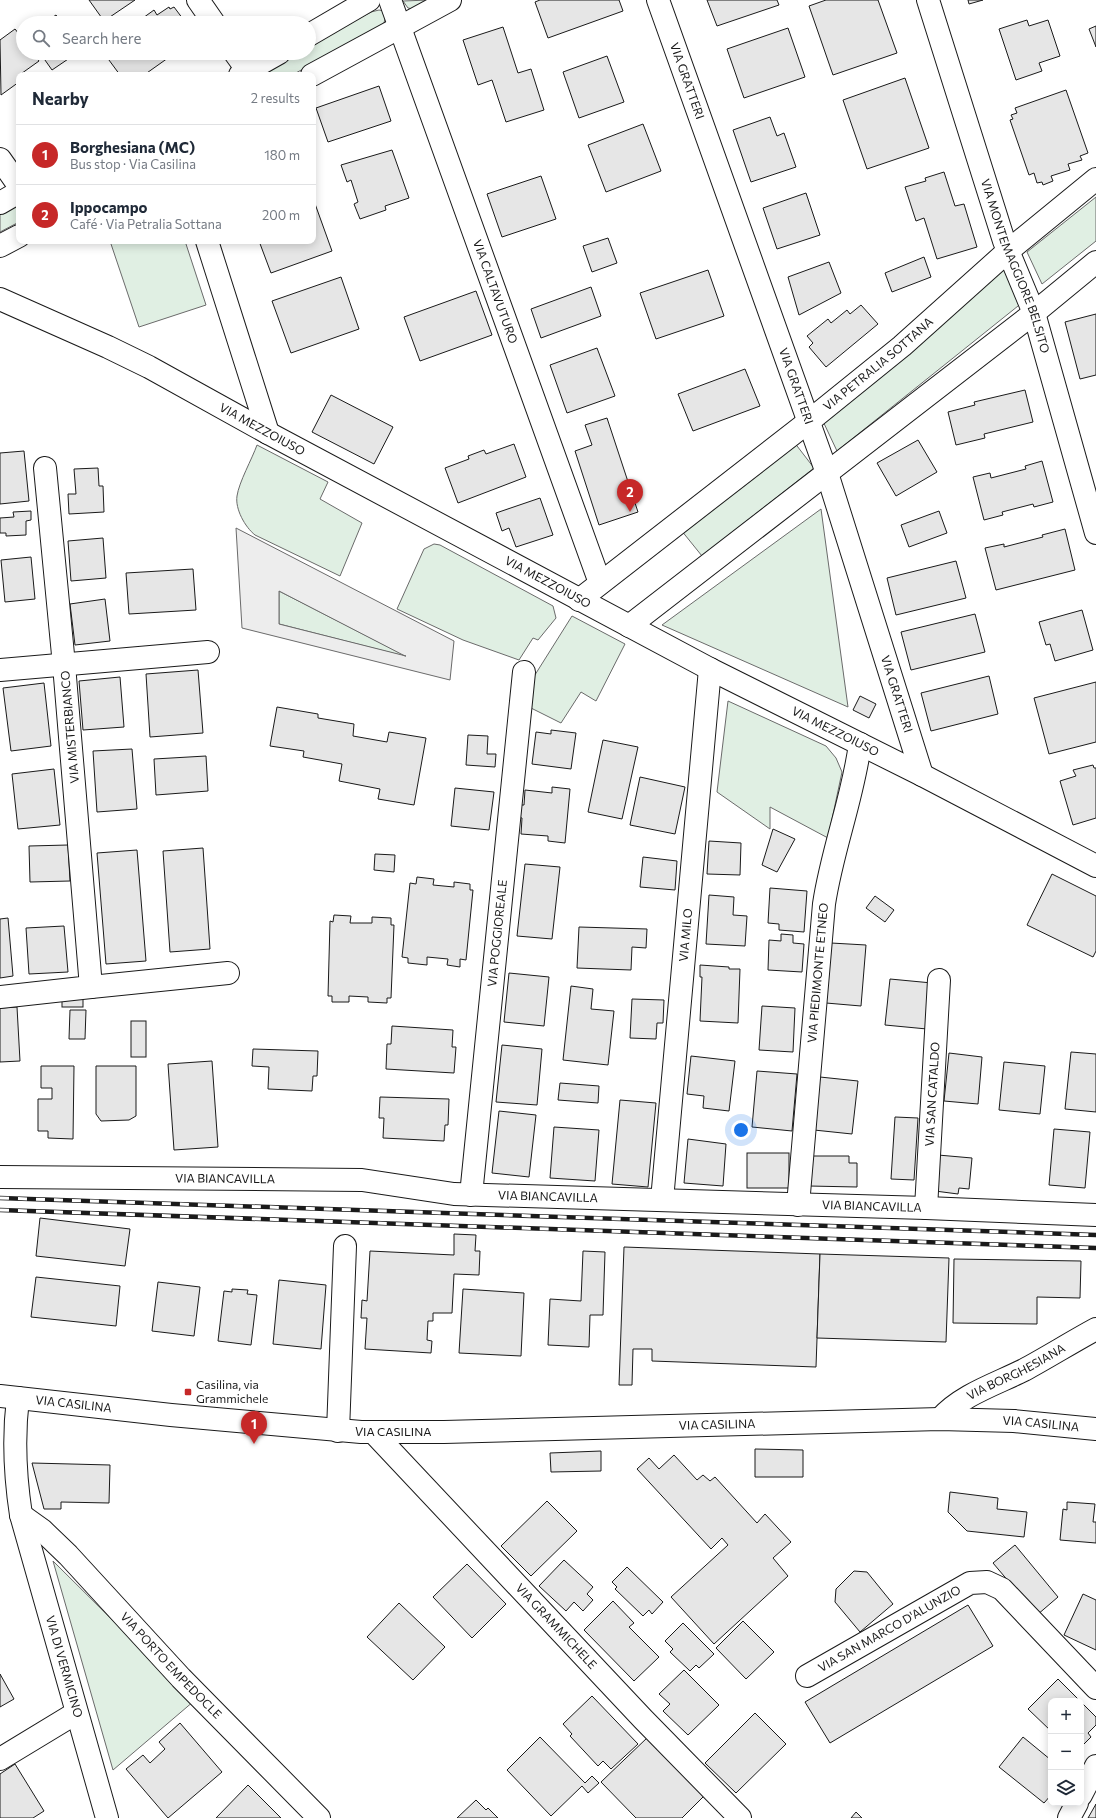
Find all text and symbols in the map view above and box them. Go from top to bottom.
search box [16,16,316,60]
icon: search [30,27,52,49]
text: Search here [62,29,141,47]
street label: VIA GRATTERI [668,41,708,121]
text: Nearby [32,88,89,109]
text: 2 results [251,90,300,106]
text: Borghesiana (MC) [70,138,195,156]
text: 1 [42,147,48,163]
text: 180 m [264,147,300,163]
text: Bus stop · Via Casilina [70,156,196,172]
street label: VIA MONTEMAGGIORE BELSITO [979,177,1053,355]
text: Ippocampo [70,198,148,216]
text: 2 [41,207,49,223]
text: 200 m [262,207,300,223]
text: Café · Via Petralia Sottana [70,216,222,232]
street label: VIA CALTAVUTURO [471,237,521,345]
street label: VIA PETRALIA SOTTANA [820,314,935,413]
street label: VIA GRATTERI [777,346,817,426]
street label: VIA MEZZOIUSO [217,399,308,458]
pin: 2 [617,479,643,512]
street label: VIA MEZZOIUSO [503,553,594,610]
street label: VIA GRATTERI [879,653,916,734]
street label: VIA MISTERBIANCO [57,670,81,784]
street label: VIA MEZZOIUSO [790,703,882,758]
street label: VIA POGGIOREALE [484,879,509,988]
street label: VIA PIEDIMONTE ETNEO [804,902,830,1043]
street label: VIA MILO [676,908,694,962]
street label: VIA SAN CATALDO [922,1041,941,1147]
your location [731,1120,751,1140]
street label: VIA BIANCAVILLA [175,1170,275,1185]
street label: VIA BIANCAVILLA [498,1187,598,1204]
street label: VIA BIANCAVILLA [822,1197,922,1214]
street label: VIA BORGHESIANA [964,1340,1067,1402]
place label: Casilina, via Grammichele [196,1377,268,1405]
marker: Casilina, via Grammichele [183,1387,193,1397]
street label: VIA CASILINA [35,1392,113,1414]
pin: 1 [241,1411,267,1444]
street label: VIA CASILINA [1002,1413,1080,1433]
street label: VIA CASILINA [679,1416,756,1432]
street label: VIA CASILINA [354,1423,432,1438]
street label: VIA GRAMMICHELE [513,1580,600,1671]
street label: VIA SAN MARCO D'ALUNZIO [815,1582,963,1674]
street label: VIA PORTO EMPEDOCLE [118,1609,225,1721]
street label: VIA DI VERMICINO [44,1614,86,1719]
map controls [1048,1698,1084,1806]
button: + [1048,1698,1084,1734]
button: − [1048,1734,1084,1770]
button: layers [1048,1770,1084,1806]

